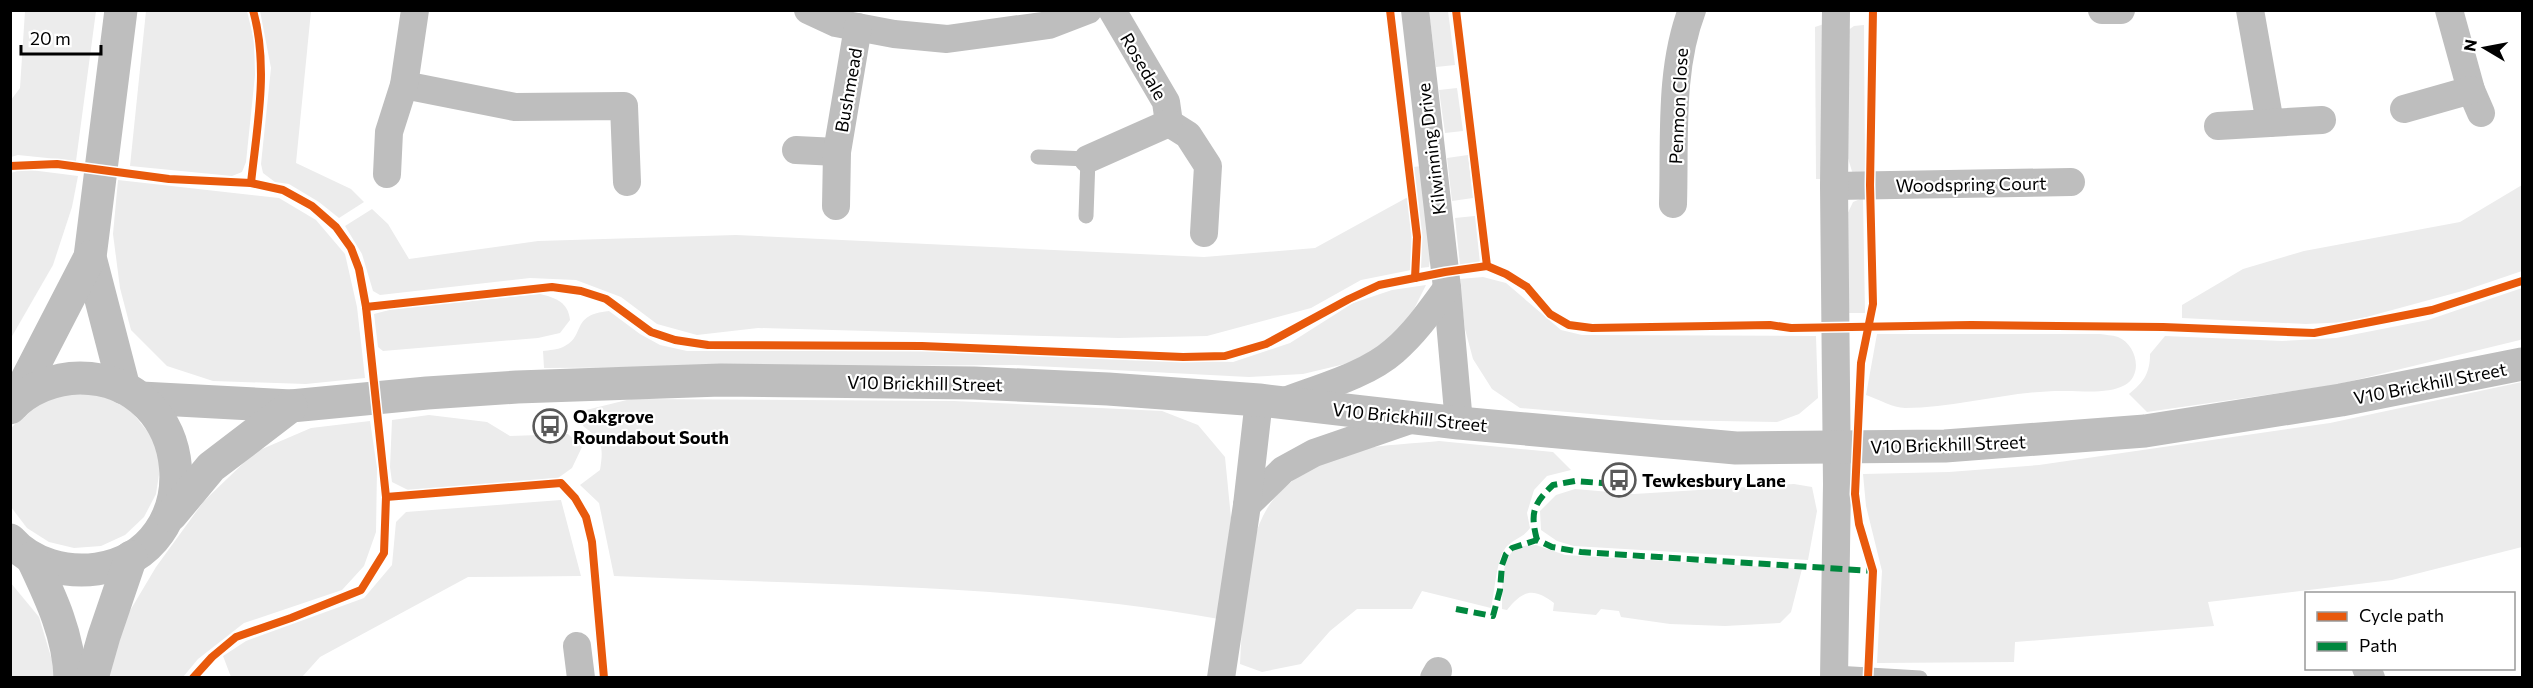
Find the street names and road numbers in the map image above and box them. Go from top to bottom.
street label: Rosedale [1116,29,1172,103]
street label: Bushmead [830,46,866,134]
street label: Penmon Close [1664,47,1692,165]
street label: Kilwinning Drive [1412,82,1450,216]
street label: Woodspring Court [1895,172,2047,196]
street label: V10 Brickhill Street [2352,357,2508,409]
street label: V10 Brickhill Street [847,371,1003,395]
street label: V10 Brickhill Street [1331,398,1489,436]
street label: V10 Brickhill Street [1870,430,2026,458]

